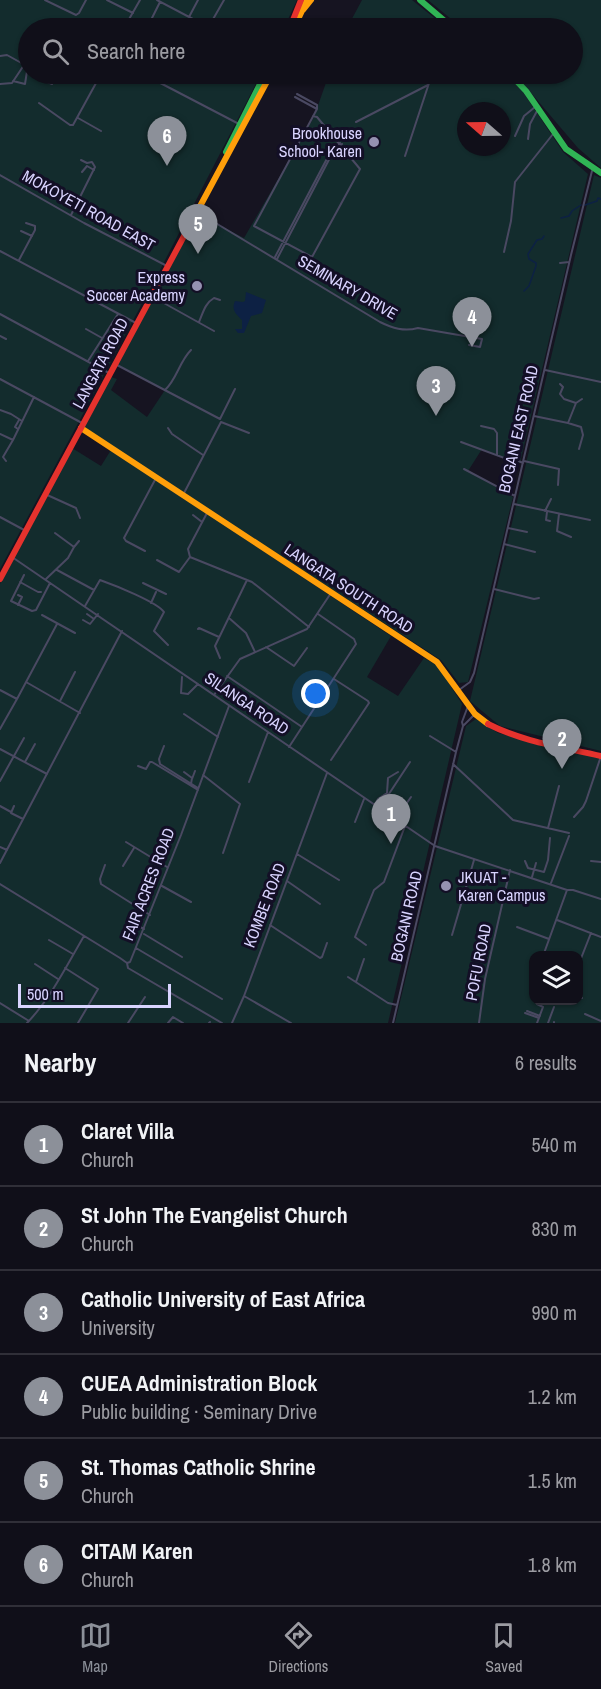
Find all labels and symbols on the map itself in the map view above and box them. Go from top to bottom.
north arrow [457,102,511,156]
pin: 6 [148,116,186,166]
place label: Brookhouse School- Karen [279,122,362,162]
marker: Brookhouse School- Karen [367,135,381,149]
street label: MOKOYETI ROAD EAST [19,164,159,256]
pin: 5 [178,204,218,254]
street label: SEMINARY DRIVE [294,250,402,324]
place label: Express Soccer Academy [87,266,185,306]
marker: Express Soccer Academy [190,279,204,293]
pin: 4 [452,298,492,347]
street label: LANGATA ROAD [67,314,133,412]
street label: BOGANI EAST ROAD [493,363,543,495]
pin: 3 [416,366,456,416]
street label: LANGATA SOUTH ROAD [280,538,418,638]
street label: SILANGA ROAD [200,667,294,739]
your location [301,679,330,708]
pin: 2 [542,720,582,769]
pin: 1 [372,794,410,844]
street label: FAIR ACRES ROAD [116,825,180,943]
street label: KOMBE ROAD [238,860,290,950]
place label: JKUAT - Karen Campus [458,866,546,906]
street label: BOGANI ROAD [385,868,427,964]
marker: JKUAT - Karen Campus [439,879,453,893]
street label: POFU ROAD [460,922,496,1002]
scale bar [18,981,171,1008]

